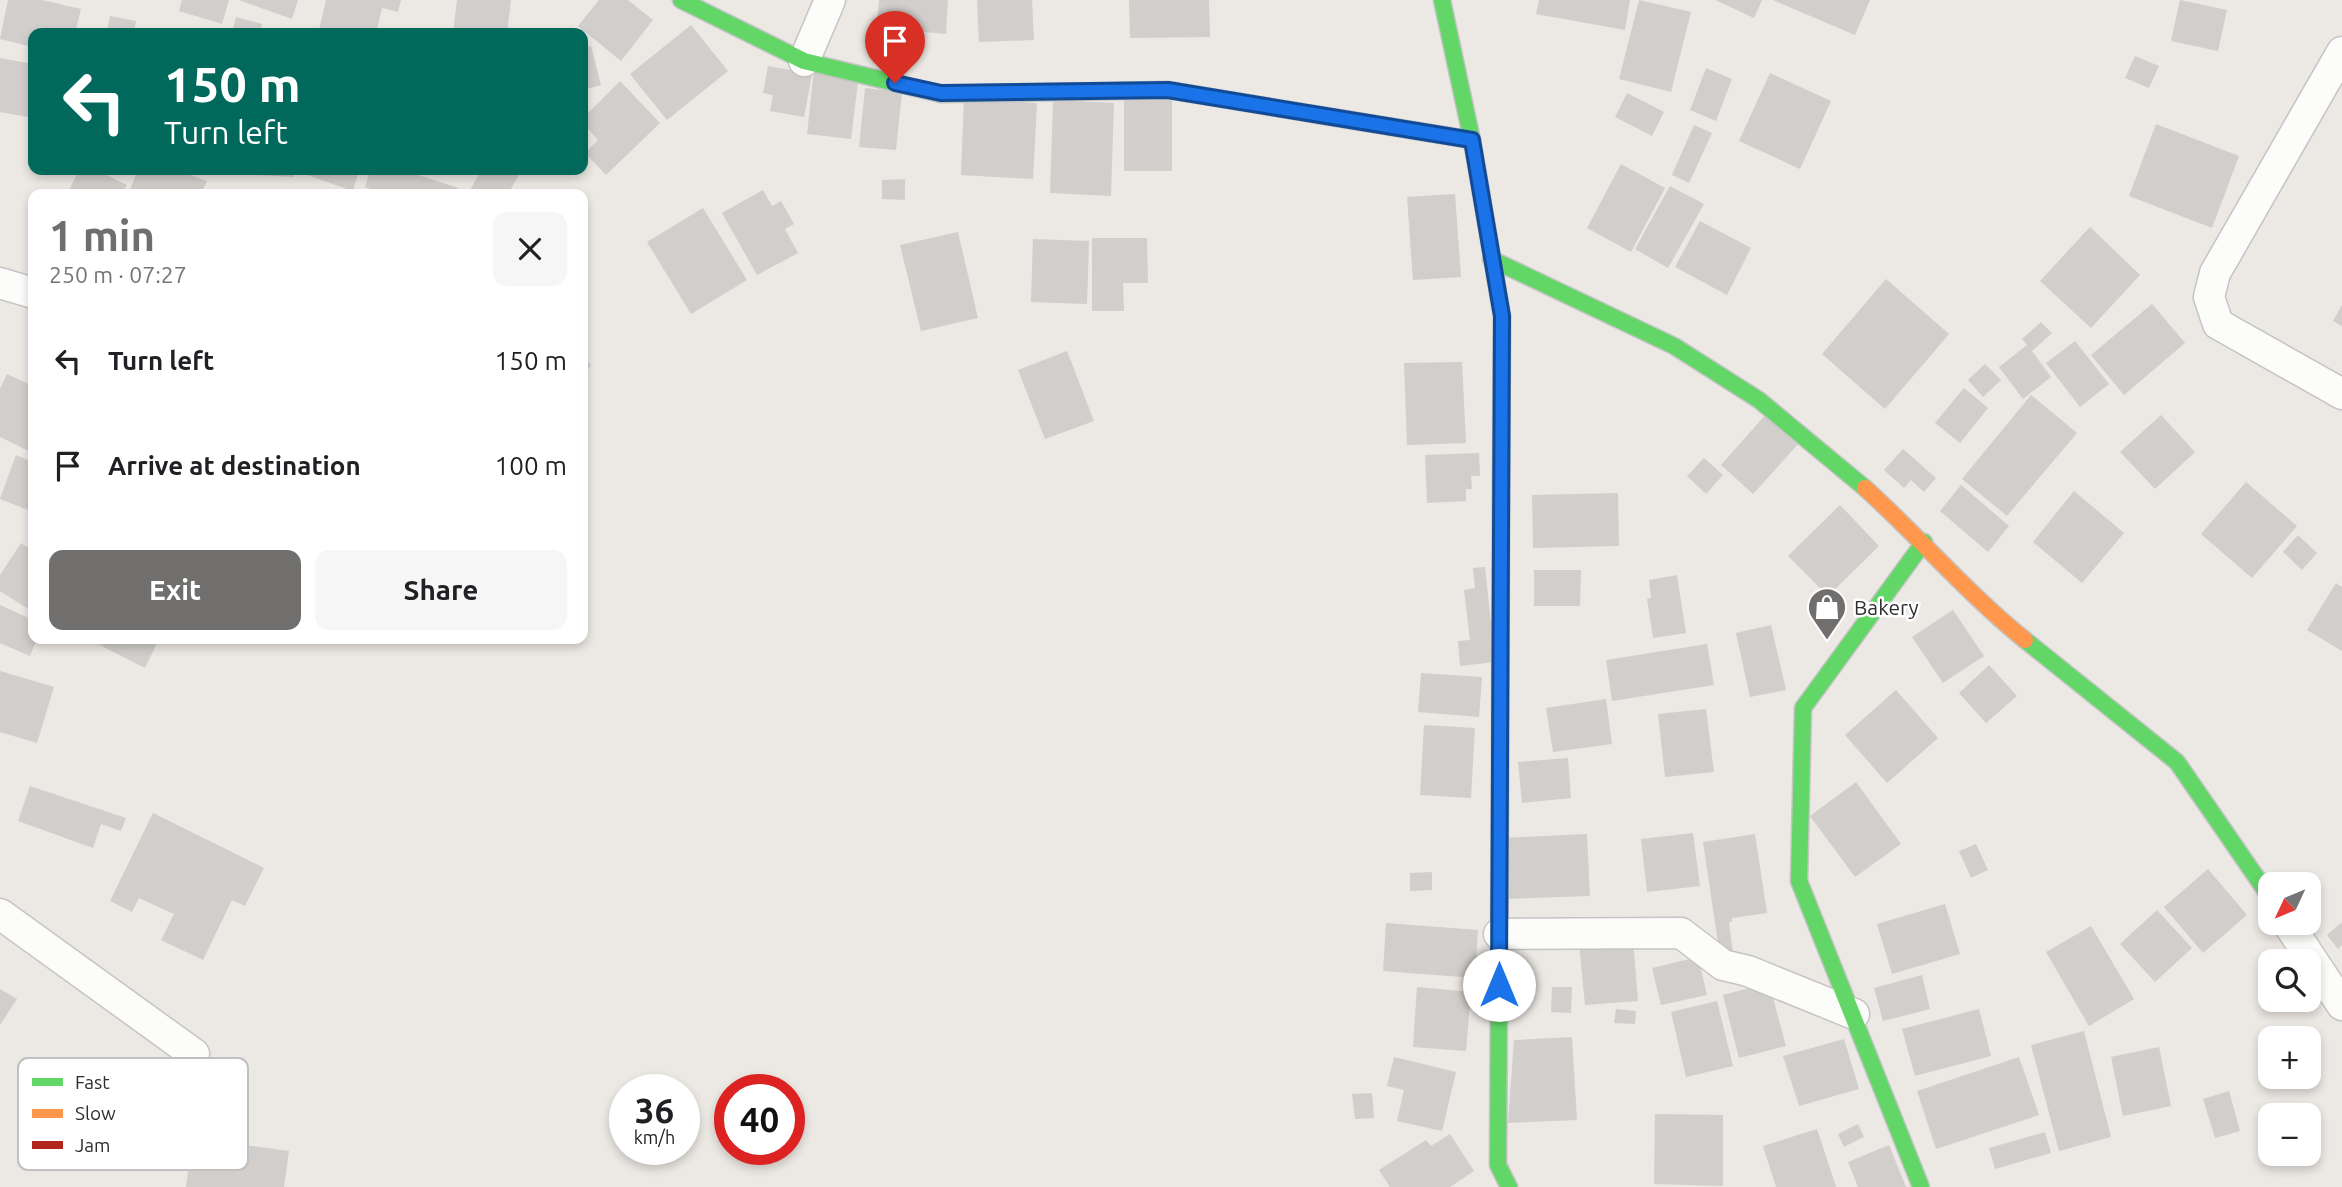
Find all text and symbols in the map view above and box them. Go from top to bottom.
pin [865,11,925,83]
icon: arrive [876,22,914,60]
icon: left [49,56,140,147]
text: 150 m [164,56,301,111]
text: Turn left [164,114,288,150]
text: 1 min [49,212,155,259]
button: close [493,212,567,286]
text: 250 m · 07:27 [49,262,187,287]
icon: left [49,342,87,380]
text: Turn left [108,346,214,375]
text: 150 m [495,346,567,375]
icon: arrive [49,447,87,485]
text: Arrive at destination [108,451,361,480]
text: 100 m [495,451,567,480]
button: Exit [49,550,301,630]
button: Share [315,550,567,630]
shop icon: Bakery [1806,586,1848,641]
place label: Bakery [1854,595,1919,619]
north arrow [2258,872,2320,934]
map controls [2258,872,2321,1166]
position arrow [1462,948,1536,1022]
button: search [2258,949,2321,1012]
button: + [2258,1026,2321,1089]
legend [18,1058,248,1170]
text: Fast [75,1071,110,1093]
speed limit sign: 40 [714,1074,805,1165]
text: 36 [635,1090,674,1130]
text: Slow [75,1102,116,1124]
button: − [2258,1103,2321,1166]
text: km/h [634,1127,675,1147]
text: Jam [75,1134,111,1156]

